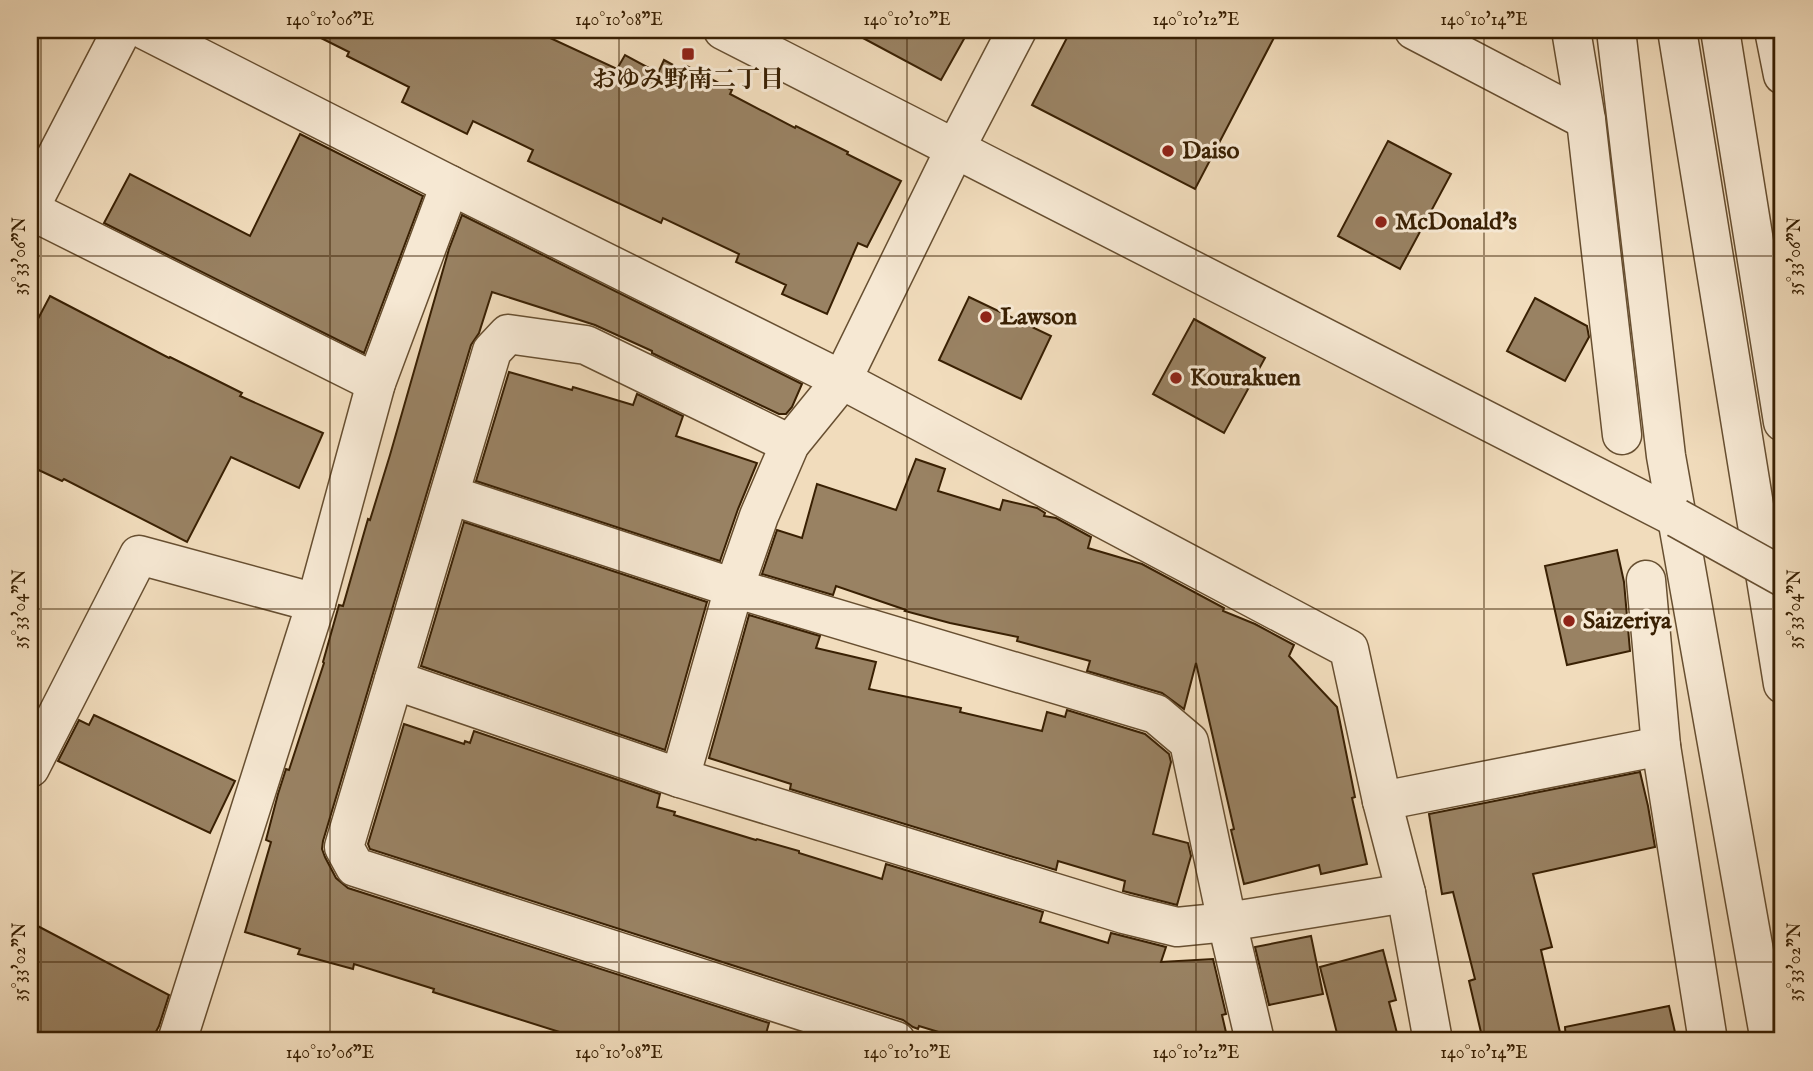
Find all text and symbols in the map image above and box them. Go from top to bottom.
text: 140°10'06"E [286,9,374,32]
text: 140°10'08"E [575,9,663,32]
text: 140°10'10"E [863,9,951,32]
text: 140°10'12"E [1152,9,1240,32]
text: 140°10'14"E [1440,9,1528,32]
marker: おゆみ野南二丁目 [680,46,696,62]
place label: おゆみ野南二丁目 [592,65,784,96]
place label: Daiso [1182,136,1239,167]
marker: Daiso [1160,143,1176,159]
place label: McDonald's [1395,207,1518,238]
marker: McDonald's [1373,214,1389,230]
text: 35°33'06"N [9,216,32,295]
text: 35°33'06"N [1784,216,1807,295]
place label: Lawson [1000,302,1077,333]
marker: Lawson [978,309,994,325]
place label: Kourakuen [1190,363,1301,394]
marker: Kourakuen [1168,370,1184,386]
text: 35°33'04"N [9,569,32,649]
text: 35°33'04"N [1784,569,1807,649]
place label: Saizeriya [1583,606,1672,637]
marker: Saizeriya [1561,613,1577,629]
text: 35°33'02"N [9,922,32,1002]
text: 35°33'02"N [1784,922,1807,1002]
text: 140°10'06"E [286,1042,374,1065]
text: 140°10'08"E [575,1042,663,1065]
text: 140°10'10"E [863,1042,951,1065]
text: 140°10'12"E [1152,1042,1240,1065]
text: 140°10'14"E [1440,1042,1528,1065]

